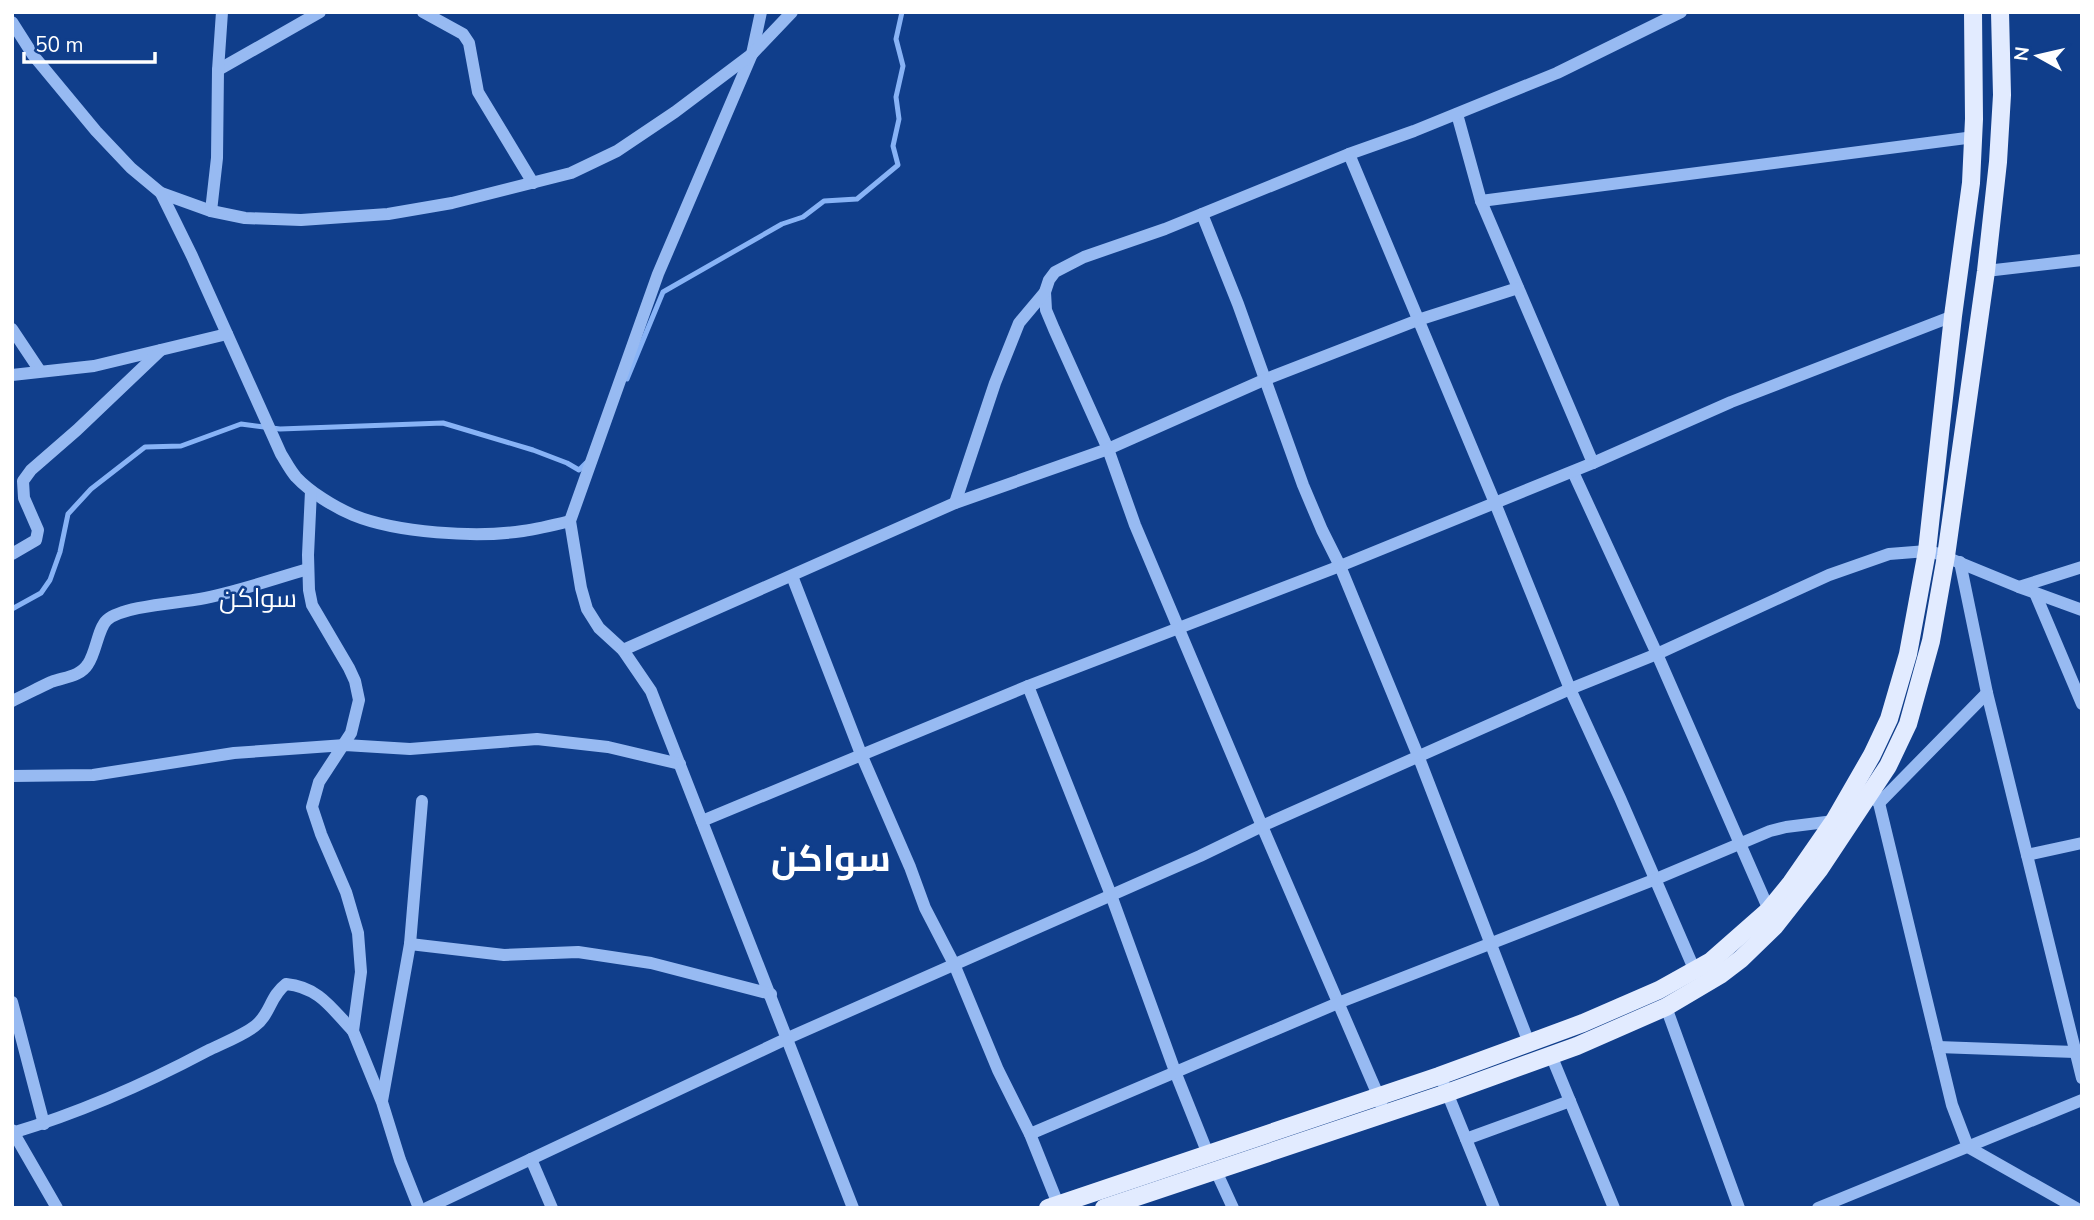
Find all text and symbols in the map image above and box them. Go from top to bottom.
scale bar [24,21,156,65]
north arrow [2003,21,2073,91]
text: 50 m [35,31,84,59]
text: N [2008,45,2036,63]
district label: سواكن [219,581,297,616]
district label: سواكن [771,834,891,884]

